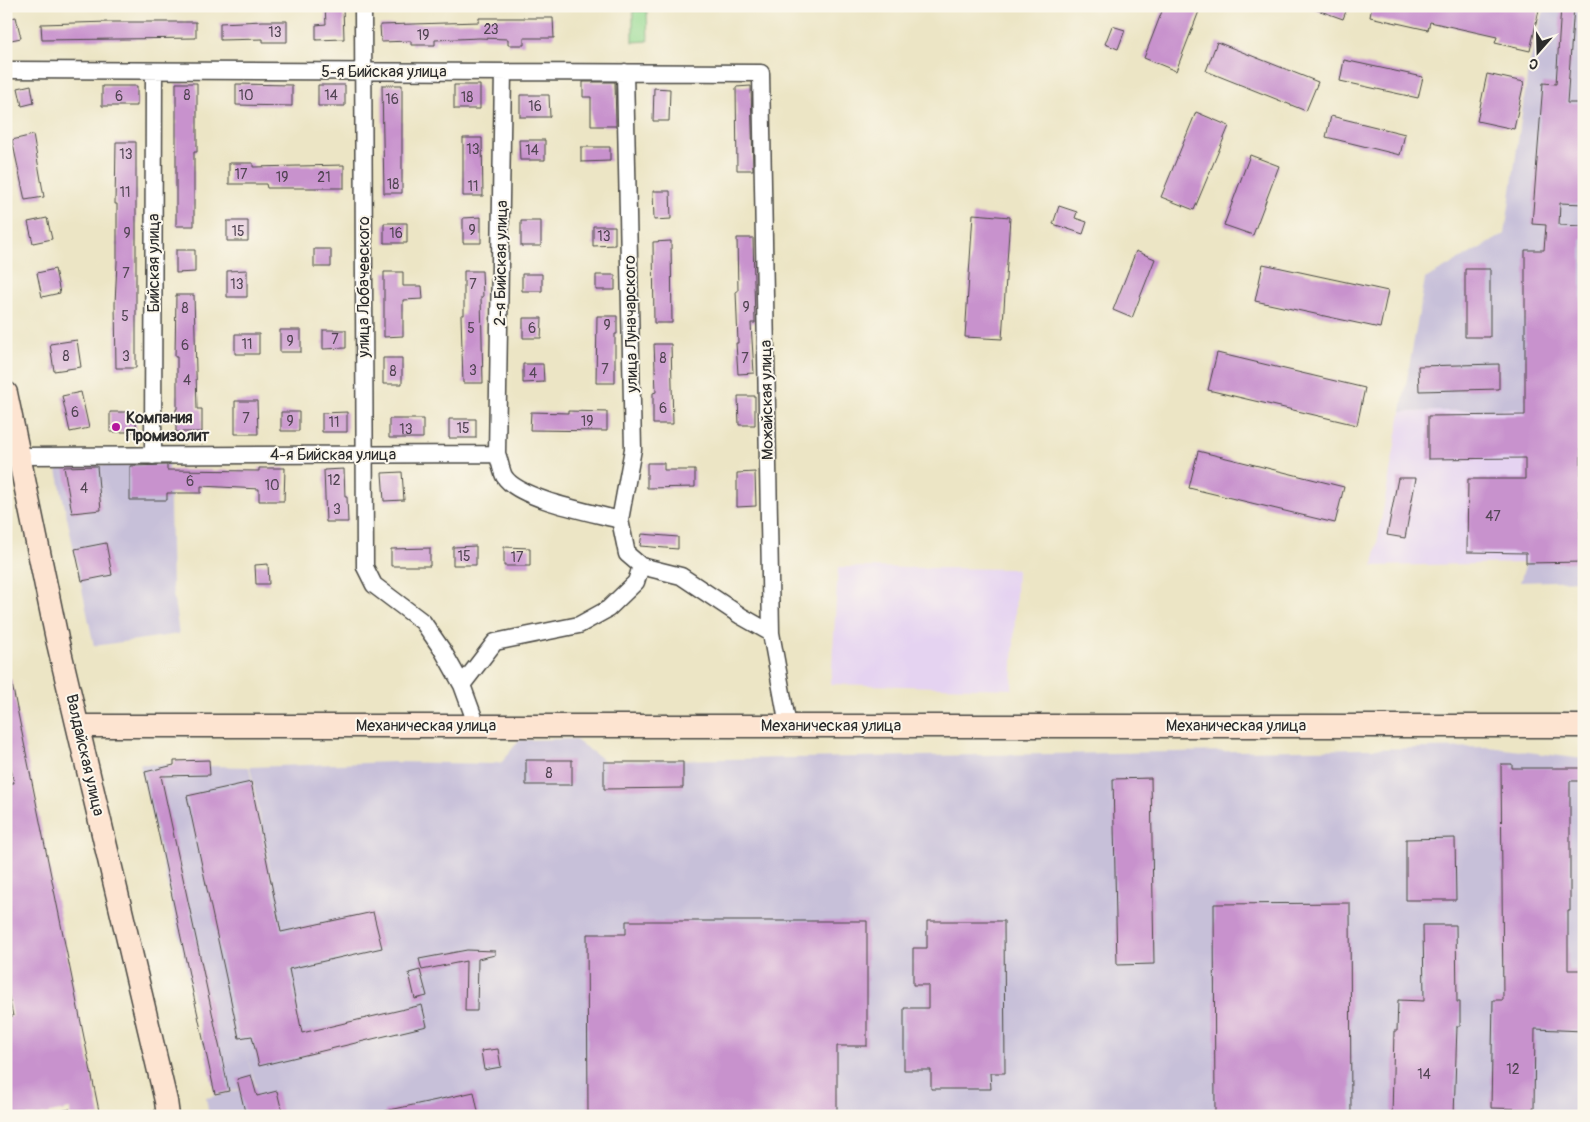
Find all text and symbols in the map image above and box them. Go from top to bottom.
house number: 23 [483,21,499,38]
house number: 13 [268,24,282,41]
house number: 19 [417,27,429,44]
north arrow [1512,28,1562,78]
text: С [1526,54,1541,73]
street label: 5-я Бийская улица [321,62,447,82]
house number: 8 [183,87,191,104]
house number: 10 [238,87,254,104]
house number: 14 [324,87,338,104]
house number: 6 [115,88,123,105]
house number: 18 [461,89,473,106]
house number: 16 [385,91,399,108]
house number: 16 [528,98,542,115]
house number: 13 [466,141,480,158]
house number: 14 [525,142,539,159]
house number: 13 [119,146,133,163]
house number: 17 [235,166,248,183]
house number: 19 [276,169,288,186]
house number: 21 [317,169,331,186]
house number: 18 [387,176,399,193]
house number: 11 [468,178,478,195]
house number: 11 [120,184,130,201]
street label: 2-я Бийская улица [490,200,512,326]
street label: Бийская улица [144,213,164,313]
street label: улица Лобачевского [354,216,374,359]
house number: 9 [468,222,476,239]
house number: 15 [231,223,245,240]
house number: 9 [123,225,131,242]
house number: 16 [389,225,403,242]
house number: 13 [597,228,611,245]
street label: улица Луначарского [620,255,642,394]
house number: 7 [122,265,130,282]
house number: 13 [230,276,244,293]
house number: 7 [469,276,477,293]
house number: 9 [742,299,750,316]
house number: 8 [181,300,189,317]
house number: 5 [121,308,129,325]
house number: 9 [603,317,611,334]
house number: 5 [467,320,475,337]
house number: 6 [528,320,536,337]
house number: 7 [331,331,339,348]
house number: 9 [286,333,294,350]
house number: 11 [242,336,252,353]
house number: 6 [181,337,189,354]
street label: Можайская улица [756,340,778,460]
house number: 8 [62,348,70,365]
house number: 3 [122,348,130,365]
house number: 8 [659,350,667,367]
house number: 7 [741,350,749,367]
house number: 7 [601,361,609,378]
house number: 3 [469,362,477,379]
house number: 8 [389,363,397,380]
house number: 4 [529,365,537,382]
house number: 4 [183,372,191,389]
house number: 6 [659,400,667,417]
house number: 6 [71,404,79,421]
place label: Компания Промизолит [126,408,210,446]
house number: 7 [242,410,250,427]
house number: 9 [286,413,294,430]
house number: 19 [581,413,593,430]
house number: 11 [329,414,339,431]
house number: 15 [456,420,470,437]
marker: Компания Промизолит [110,421,122,433]
house number: 13 [399,421,413,438]
street label: 4-я Бийская улица [270,445,396,465]
house number: 12 [327,472,341,489]
house number: 6 [186,473,194,490]
house number: 10 [264,477,280,494]
house number: 4 [80,480,88,497]
house number: 3 [333,501,341,518]
house number: 47 [1485,508,1501,525]
house number: 15 [457,548,471,565]
house number: 17 [511,549,524,566]
street label: Валдайская улица [61,692,109,818]
street label: Механическая улица [356,716,496,736]
street label: Механическая улица [761,716,901,736]
street label: Механическая улица [1166,716,1306,736]
house number: 8 [545,765,553,782]
house number: 12 [1506,1061,1520,1078]
house number: 14 [1417,1066,1431,1083]

